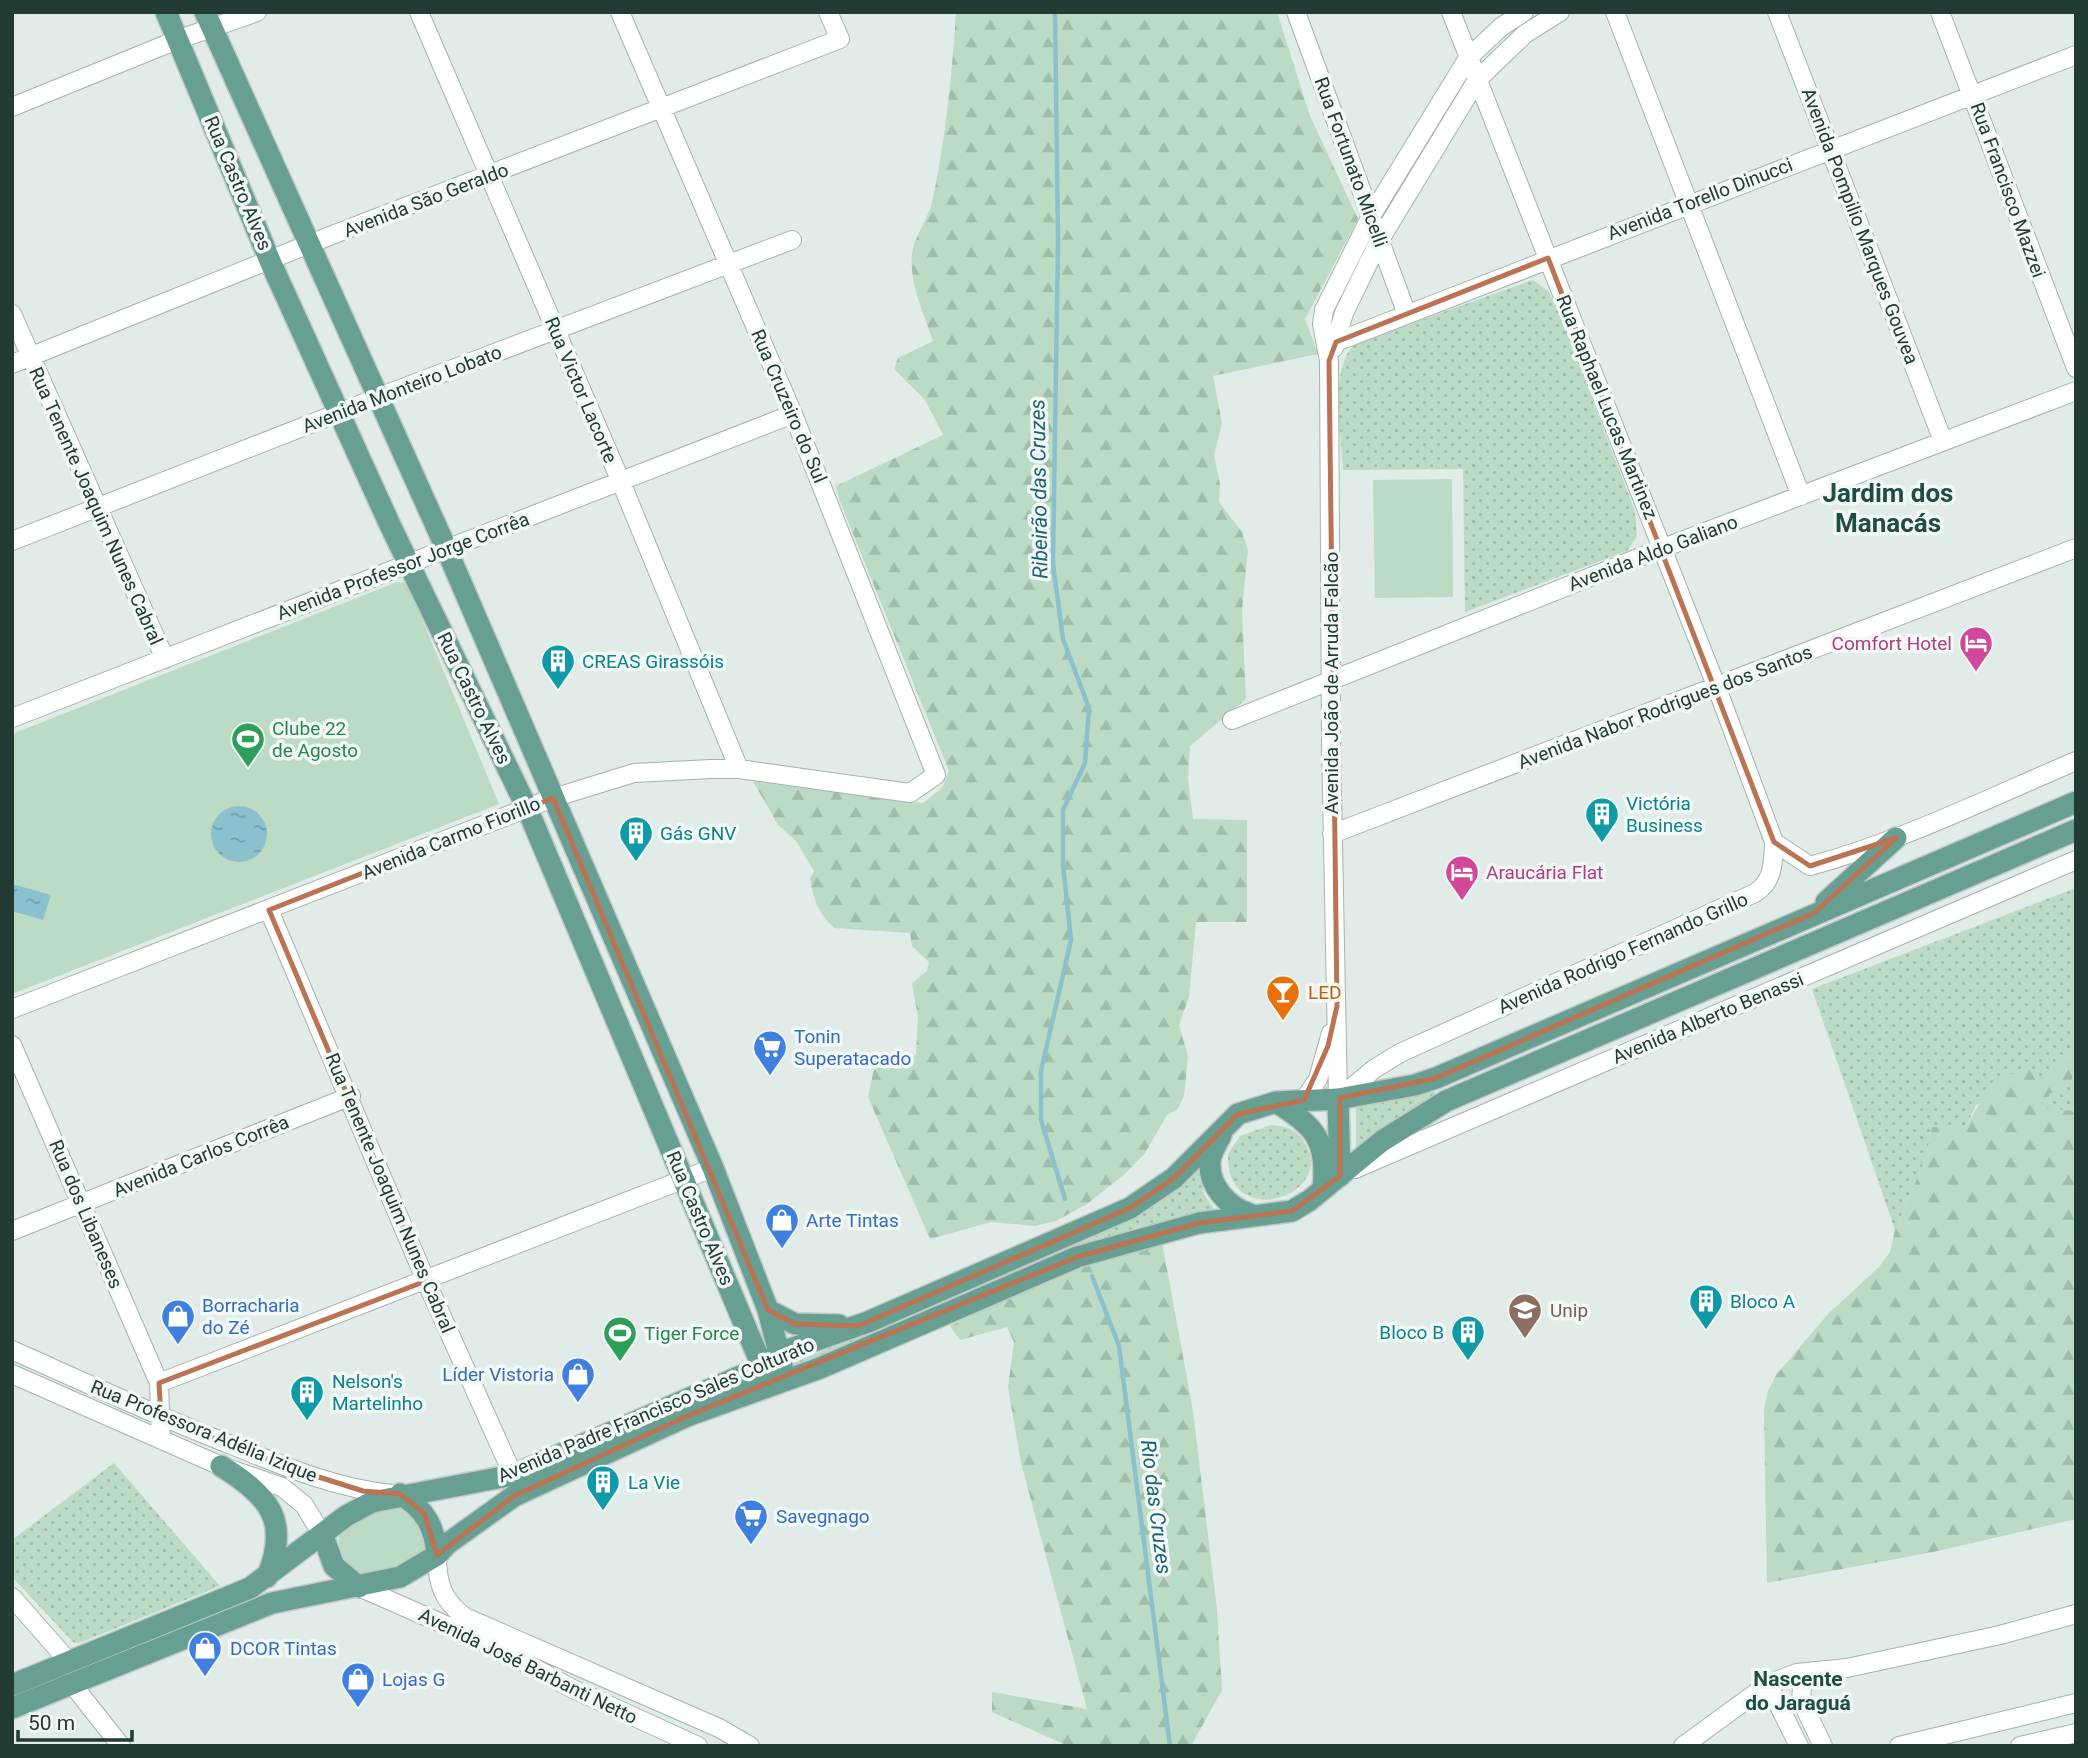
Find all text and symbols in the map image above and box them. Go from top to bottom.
street label: Rua Fortunato Micelli [1310,74,1392,250]
street label: Avenida Pompilio Marques Gouvea [1797,85,1923,367]
street label: Rua Francisco Mazzei [1966,99,2050,281]
street label: Rua Castro Alves [199,112,277,254]
street label: Avenida Torello Dinucci [1604,153,1796,245]
street label: Avenida São Geraldo [340,158,512,242]
street label: Rua Raphael Lucas Martinez [1551,291,1663,523]
street label: Rua Victor Lacorte [540,313,622,467]
street label: Rua Cruzeiro do Sul [746,326,832,486]
street label: Avenida Monteiro Lobato [299,340,505,438]
street label: Rua Tenente Joaquim Nunes Cabral [24,363,168,649]
water label: Ribeirão das Cruzes [1025,399,1053,579]
district label: Jardim dos Manacás [1823,478,1953,538]
street label: Avenida Professor Jorge Corrêa [274,507,532,625]
street label: Avenida Aldo Galiano [1565,510,1741,596]
street label: Avenida João de Arruda Falcão [1320,552,1343,814]
hotel icon: Comfort Hotel [1957,624,1995,673]
street label: Rua Castro Alves [432,628,516,768]
place label: Comfort Hotel [1832,632,1952,655]
street label: Avenida Nabor Rodrigues dos Santos [1515,640,1815,774]
building icon: CREAS Girassóis [539,642,577,691]
place label: CREAS Girassóis [582,650,724,673]
place label: Clube 22 de Agosto [272,717,358,762]
sports icon: Clube 22 de Agosto [229,720,267,769]
street label: Avenida Carmo Fiorillo [358,792,544,884]
place label: Victória Business [1626,792,1703,837]
building icon: Victória Business [1583,795,1621,844]
building icon: Gás GNV [617,814,655,863]
place label: Gás GNV [660,822,736,845]
hotel icon: Araucária Flat [1443,853,1481,902]
place label: Araucária Flat [1486,861,1603,884]
street label: Avenida Rodrigo Fernando Grillo [1495,887,1751,1019]
street label: Avenida Alberto Benassi [1609,967,1807,1069]
bar icon: LED [1264,973,1302,1022]
place label: LED [1308,981,1342,1004]
place label: Tonin Superatacado [794,1025,911,1070]
supermarket icon: Tonin Superatacado [751,1028,789,1077]
street label: Rua Tenente Joaquim Nunes Cabral [320,1050,460,1336]
street label: Avenida Carlos Corrêa [110,1110,292,1202]
street label: Rua dos Libaneses [44,1136,128,1292]
street label: Rua Castro Alves [661,1147,739,1289]
shop icon: Arte Tintas [763,1201,801,1250]
place label: Arte Tintas [806,1209,899,1232]
building icon: Bloco A [1687,1282,1725,1331]
place label: Bloco A [1730,1290,1796,1313]
school or university icon: Unip [1506,1291,1544,1340]
place label: Borracharia do Zé [202,1294,300,1339]
shop icon: Borracharia do Zé [159,1297,197,1346]
place label: Unip [1550,1299,1588,1322]
building icon: Bloco B [1449,1313,1487,1362]
sports icon: Tiger Force [601,1314,639,1363]
place label: Bloco B [1379,1321,1444,1344]
place label: Tiger Force [644,1322,739,1345]
street label: Avenida Padre Francisco Sales Colturato [494,1333,818,1487]
shop icon: Líder Vistoria [559,1355,597,1404]
place label: Líder Vistoria [442,1363,554,1386]
place label: Nelson's Martelinho [332,1370,423,1415]
building icon: Nelson's Martelinho [288,1373,326,1422]
street label: Rua Professora Adélia Izique [87,1375,321,1487]
water label: Rio das Cruzes [1136,1438,1176,1576]
building icon: La Vie [584,1463,622,1512]
place label: La Vie [628,1471,680,1494]
supermarket icon: Savegnago [732,1497,770,1546]
place label: Savegnago [776,1505,870,1528]
street label: Avenida José Barbanti Netto [415,1603,641,1729]
shop icon: DCOR Tintas [186,1629,224,1678]
place label: DCOR Tintas [230,1637,337,1660]
shop icon: Lojas G [339,1660,377,1709]
district label: Nascente do Jaraguá [1745,1667,1851,1715]
place label: Lojas G [382,1668,445,1691]
scale bar [18,1698,131,1742]
text: 50 m [28,1711,75,1735]

